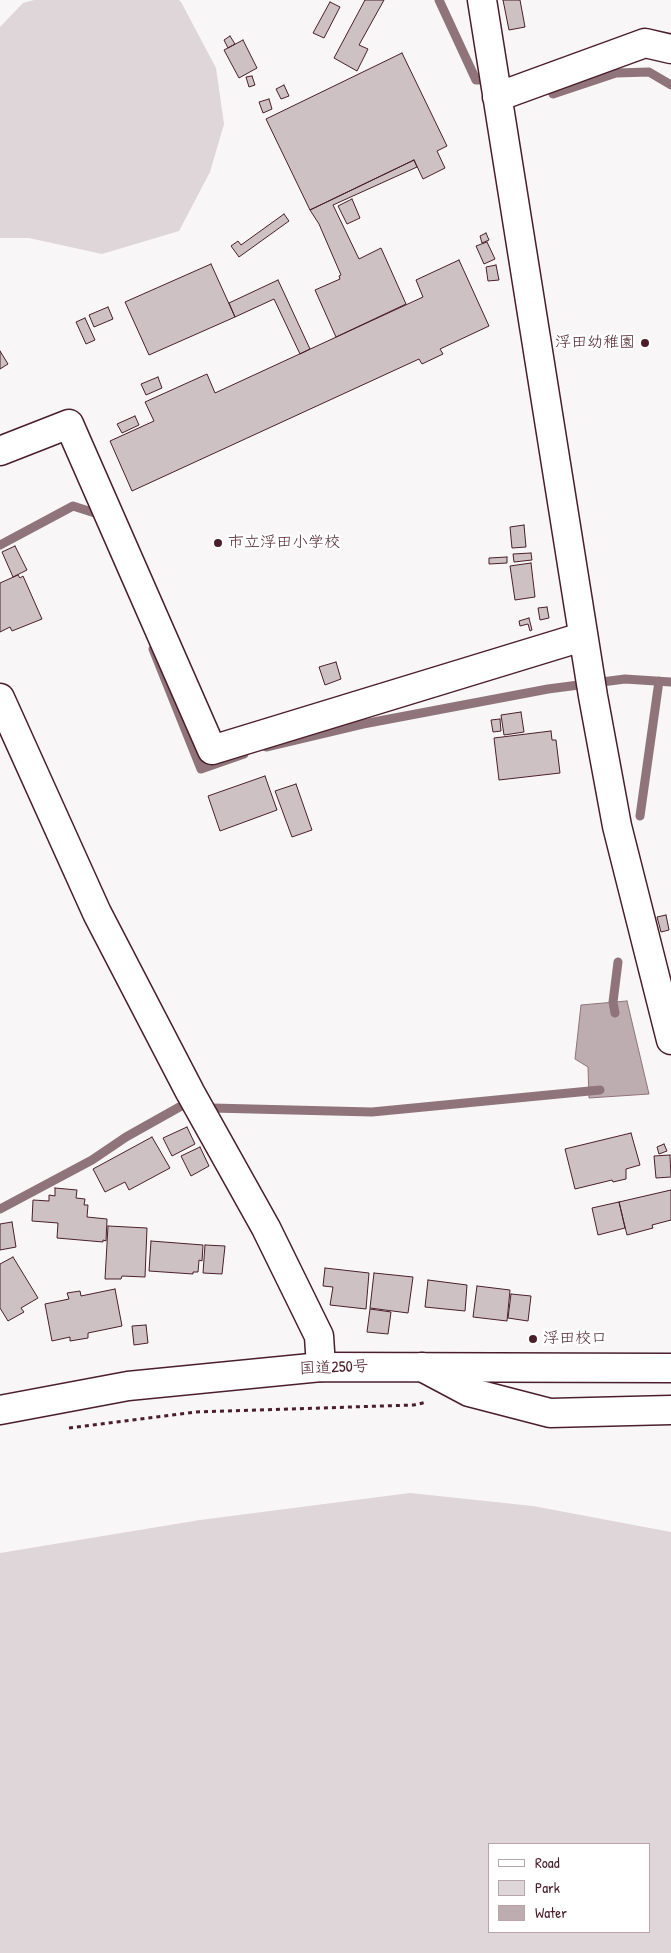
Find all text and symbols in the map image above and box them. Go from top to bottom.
place label: 浮田幼稚園 [555,333,635,353]
marker: 浮田幼稚園 [639,337,651,349]
place label: 市立浮田小学校 [228,533,340,553]
marker: 市立浮田小学校 [212,537,224,549]
place label: 浮田校口 [543,1329,607,1349]
marker: 浮田校口 [527,1333,539,1345]
street label: 国道250号 [299,1357,369,1379]
legend [488,1843,651,1933]
text: Road [535,1852,560,1873]
text: Park [535,1877,560,1898]
text: Water [535,1902,567,1923]

